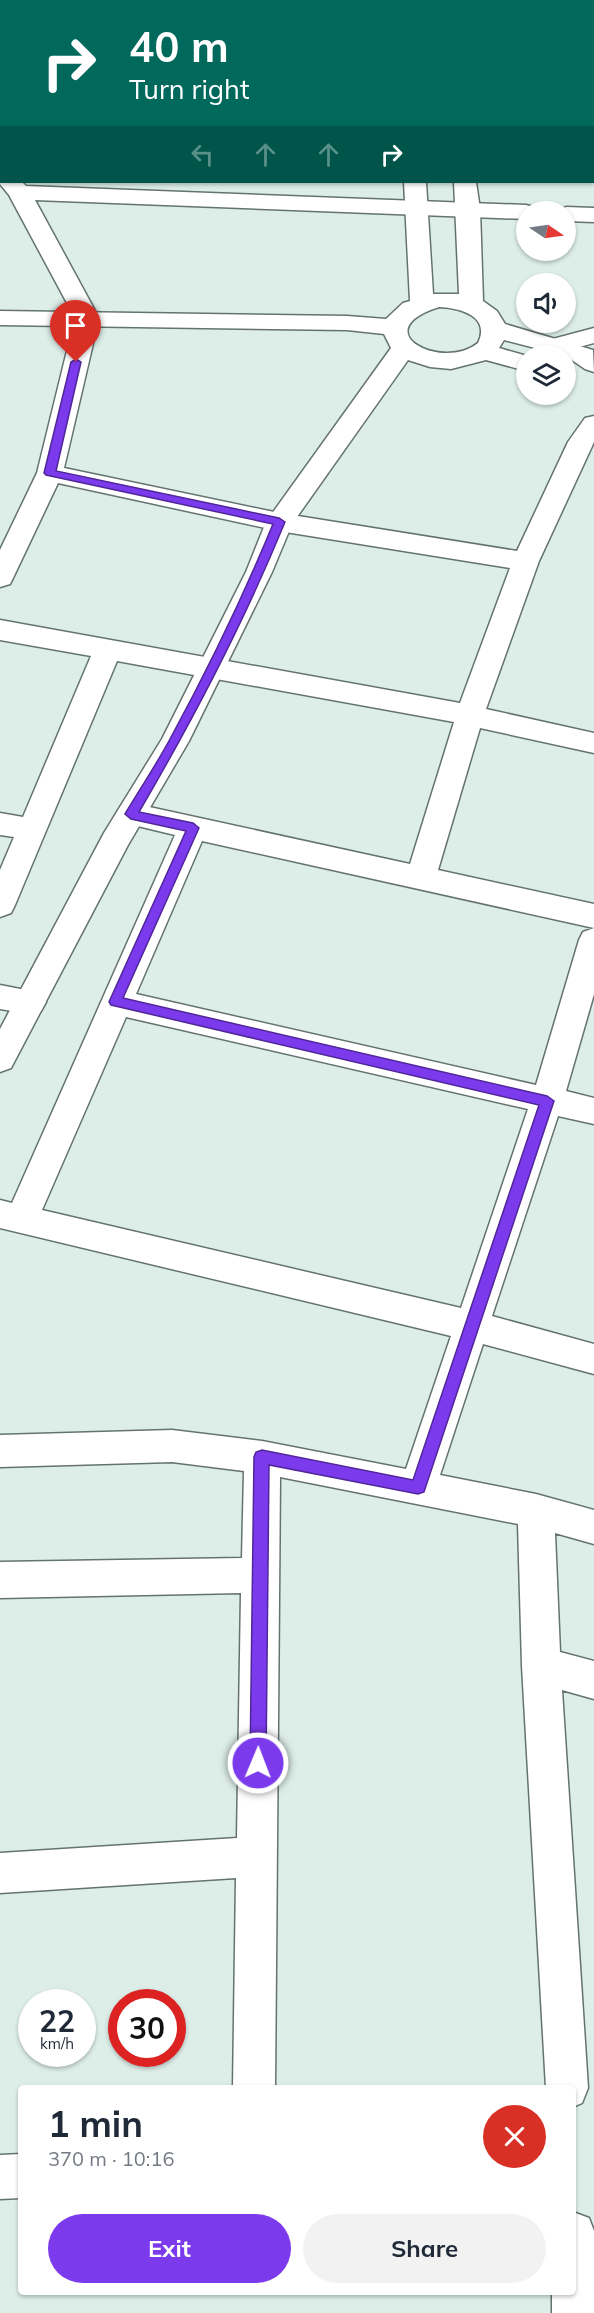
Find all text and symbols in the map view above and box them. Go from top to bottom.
text: 40 m [129,20,229,73]
icon: right [30,24,108,102]
text: Turn right [129,72,249,106]
icon: left [186,138,219,171]
icon: ahead [249,138,282,171]
icon: ahead [312,138,345,171]
icon: right [375,138,408,171]
north arrow [516,201,576,261]
map controls [516,201,576,405]
button: sound [516,273,576,333]
pin [50,300,101,362]
icon: arrive [59,309,92,342]
button: layers [516,345,576,405]
position arrow [226,1731,290,1795]
speed limit sign: 30 [108,1989,186,2067]
text: 22 [39,2002,75,2040]
text: km/h [40,2034,74,2053]
text: 1 min [48,2101,143,2146]
button: close [483,2105,546,2168]
text: 370 m · 10:16 [48,2146,174,2171]
button: Exit [48,2214,291,2283]
button: Share [303,2214,546,2283]

